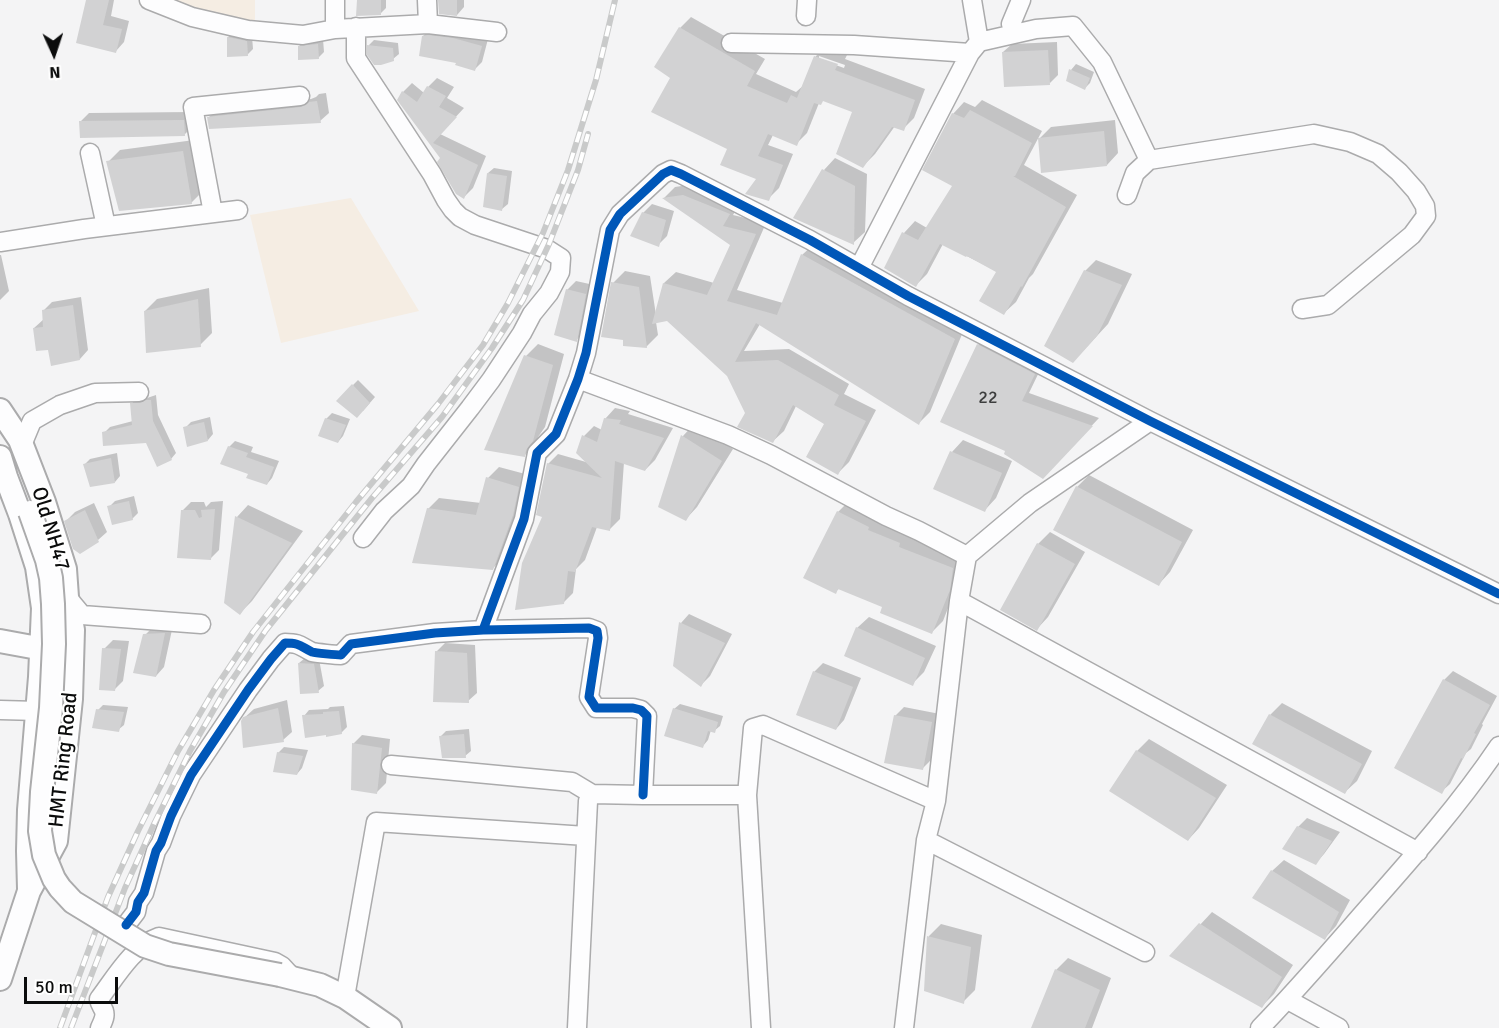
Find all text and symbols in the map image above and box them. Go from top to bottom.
north arrow [24,24,84,84]
text: N [49,62,61,82]
house number: 22 [978,387,998,409]
street label: Old NH47 [25,484,75,574]
street label: HMT Ring Road [44,691,84,829]
scale bar [27,965,122,1003]
text: 50 m [35,976,73,998]

